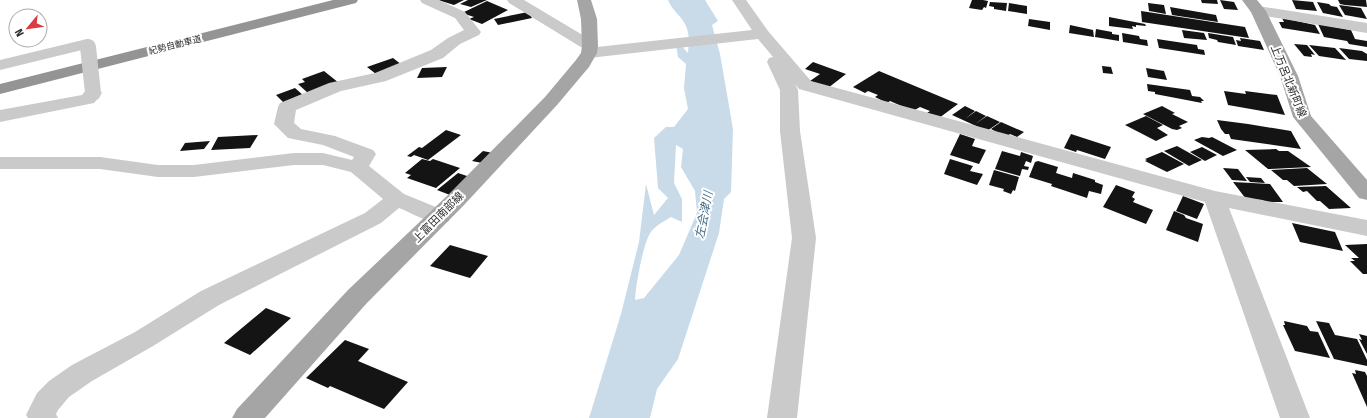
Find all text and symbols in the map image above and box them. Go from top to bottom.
north arrow [8,8,48,48]
text: N [12,27,27,39]
street label: 紀勢自動車道 [148,34,202,56]
street label: 上万呂北新町線 [1268,43,1309,119]
water label: 左会津川 [693,188,716,240]
street label: 上富田南部線 [410,189,466,245]

